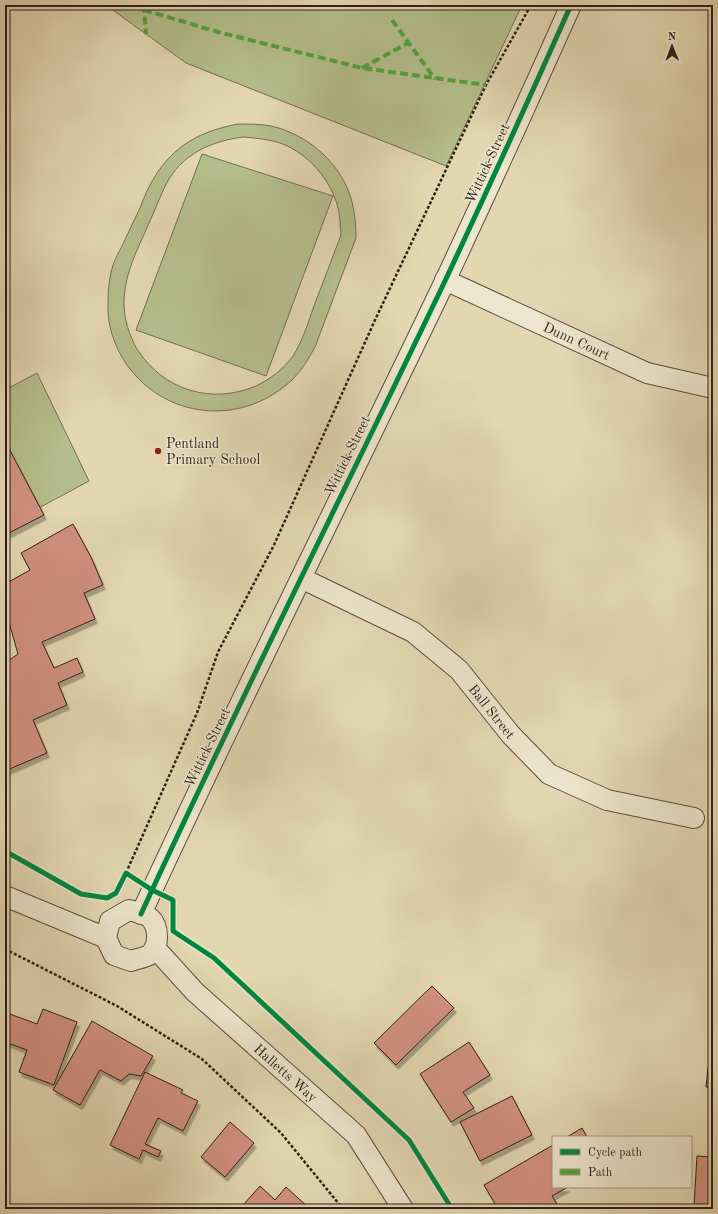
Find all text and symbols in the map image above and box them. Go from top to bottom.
north arrow [652,26,692,66]
text: N [668,32,677,43]
street label: Wittick Street [463,121,512,205]
street label: Dunn Court [541,320,612,363]
street label: Wittick Street [323,414,373,497]
place label: Pentland Primary School [166,437,260,467]
marker: Pentland Primary School [153,446,163,456]
street label: Ball Street [465,682,517,742]
street label: Wittick Street [183,706,233,789]
street label: Halletts Way [251,1042,320,1106]
legend [552,1136,692,1188]
text: Cycle path [588,1147,643,1159]
text: Path [588,1167,613,1179]

